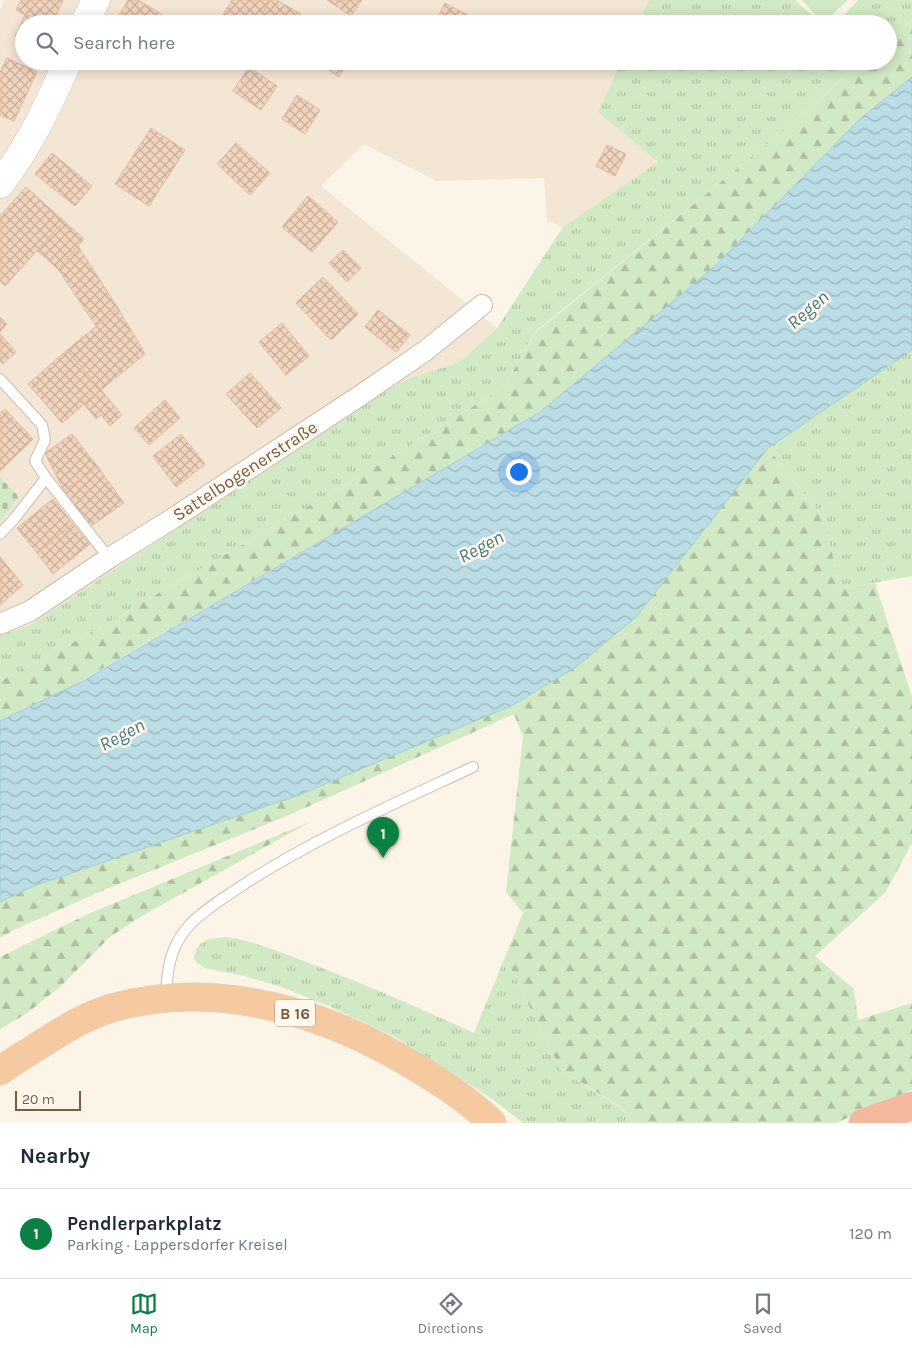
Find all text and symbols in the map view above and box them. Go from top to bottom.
search box [15,15,897,70]
icon: search [33,29,61,57]
text: Search here [73,32,175,54]
water label: Regen [783,286,833,334]
street label: Sattelbogenerstraße [169,416,321,526]
your location [506,459,532,485]
water label: Regen [455,526,507,568]
water label: Regen [96,714,148,756]
pin: 1 [367,817,399,858]
road number: B 16 [275,1000,315,1026]
scale bar [15,1088,81,1111]
text: 20 m [22,1091,55,1108]
text: Nearby [20,1144,90,1168]
text: Pendlerparkplatz [67,1213,222,1235]
text: 1 [33,1224,39,1243]
text: 120 m [849,1224,892,1243]
text: Parking · Lappersdorfer Kreisel [67,1235,288,1254]
tab: Map [130,1290,158,1337]
tab: Directions [418,1290,484,1337]
tab: Saved [743,1290,782,1337]

